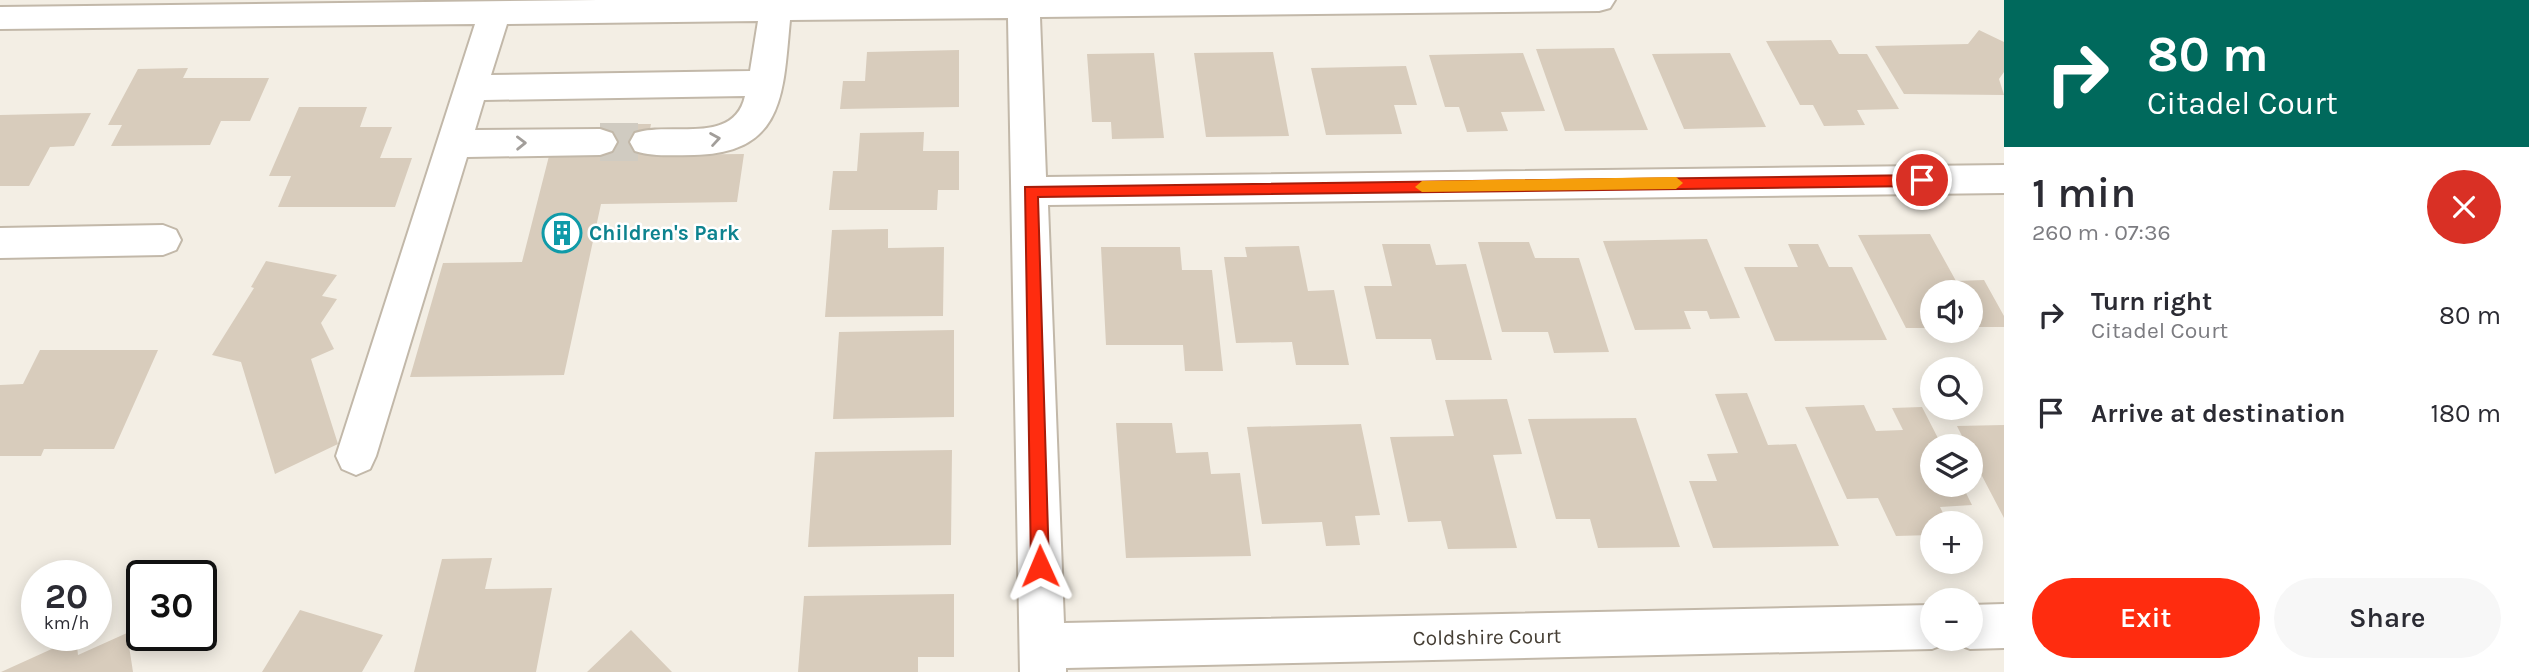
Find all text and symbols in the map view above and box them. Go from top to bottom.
text: 80 m [2147,26,2269,83]
icon: right [2032,28,2123,119]
text: Citadel Court [2147,85,2338,122]
one-way arrow [709,132,721,147]
one-way arrow [517,135,527,151]
pin [1892,150,1952,210]
icon: arrive [1903,161,1941,199]
text: 1 min [2032,168,2136,218]
button: close [2427,170,2501,244]
building icon: Children's Park [541,212,583,254]
text: 260 m · 07:36 [2032,219,2171,246]
place label: Children's Park [589,221,740,245]
map controls [1920,280,1983,651]
button: sound [1920,280,1983,343]
text: Turn right [2091,286,2212,317]
icon: right [2032,296,2070,334]
text: 80 m [2439,300,2501,331]
text: Citadel Court [2091,317,2228,344]
button: search [1920,357,1983,420]
icon: arrive [2032,394,2070,432]
text: Arrive at destination [2091,398,2345,429]
text: 180 m [2431,398,2501,429]
button: layers [1920,434,1983,497]
button: + [1920,511,1983,574]
position arrow [1003,529,1077,603]
speed limit sign: 30 [126,560,217,651]
text: 20 [45,576,88,617]
button: Exit [2032,578,2260,658]
button: Share [2274,578,2501,658]
button: − [1920,588,1983,651]
text: km/h [44,612,89,634]
street label: Coldshire Court [1413,624,1562,650]

